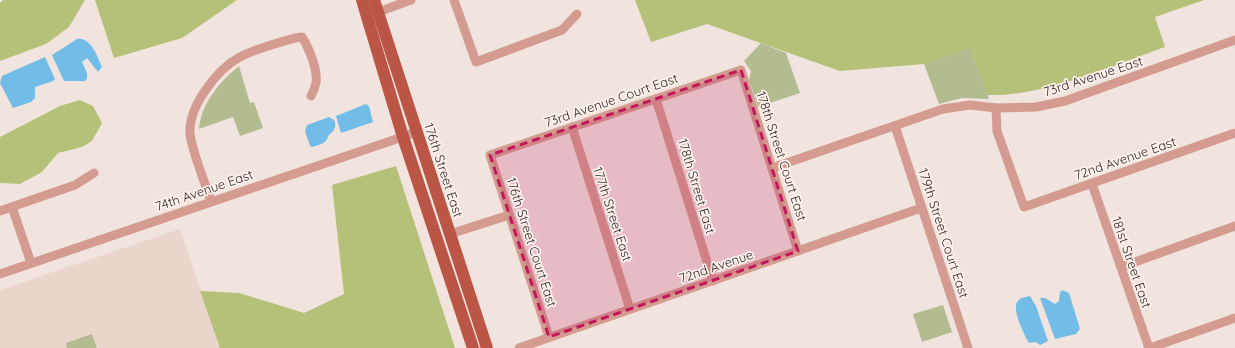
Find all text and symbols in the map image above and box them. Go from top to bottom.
street label: 73rd Avenue East [1041,52,1145,100]
street label: 73rd Avenue Court East [542,70,680,130]
street label: 178th Street Court East [753,89,811,223]
street label: 176th Street East [421,121,467,219]
street label: 72nd Avenue East [1072,133,1178,183]
street label: 178th Street East [675,136,719,236]
street label: 177th Street East [590,165,636,263]
street label: 74th Avenue East [153,166,255,214]
street label: 179th Street Court East [915,166,973,300]
street label: 176th Street Court East [504,175,560,309]
street label: 181st Street East [1109,214,1155,310]
street label: 72nd Avenue [677,246,755,286]

